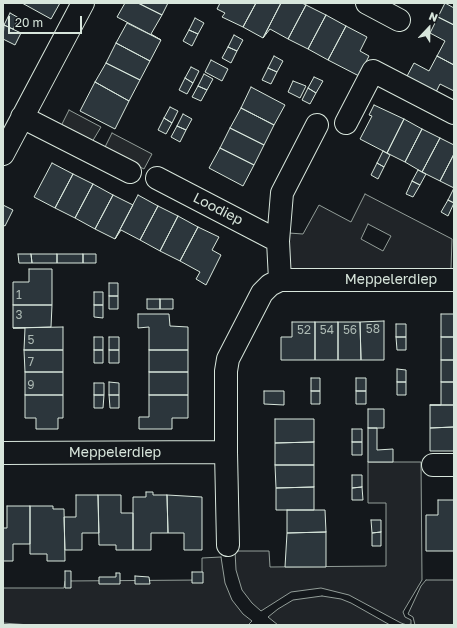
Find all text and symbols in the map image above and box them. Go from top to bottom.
scale bar [10,8,84,34]
north arrow [409,8,449,48]
text: N [427,9,440,24]
text: 20 m [15,15,43,30]
street label: Loodiep [190,189,246,229]
street label: Meppelerdiep [345,272,437,288]
house number: 1 [16,288,22,302]
house number: 3 [15,308,23,322]
house number: 58 [366,322,380,336]
house number: 52 [297,323,311,337]
house number: 54 [320,323,334,337]
house number: 56 [343,323,357,337]
house number: 5 [28,333,34,347]
house number: 7 [28,355,34,369]
house number: 9 [27,378,35,392]
street label: Meppelerdiep [69,445,161,461]

